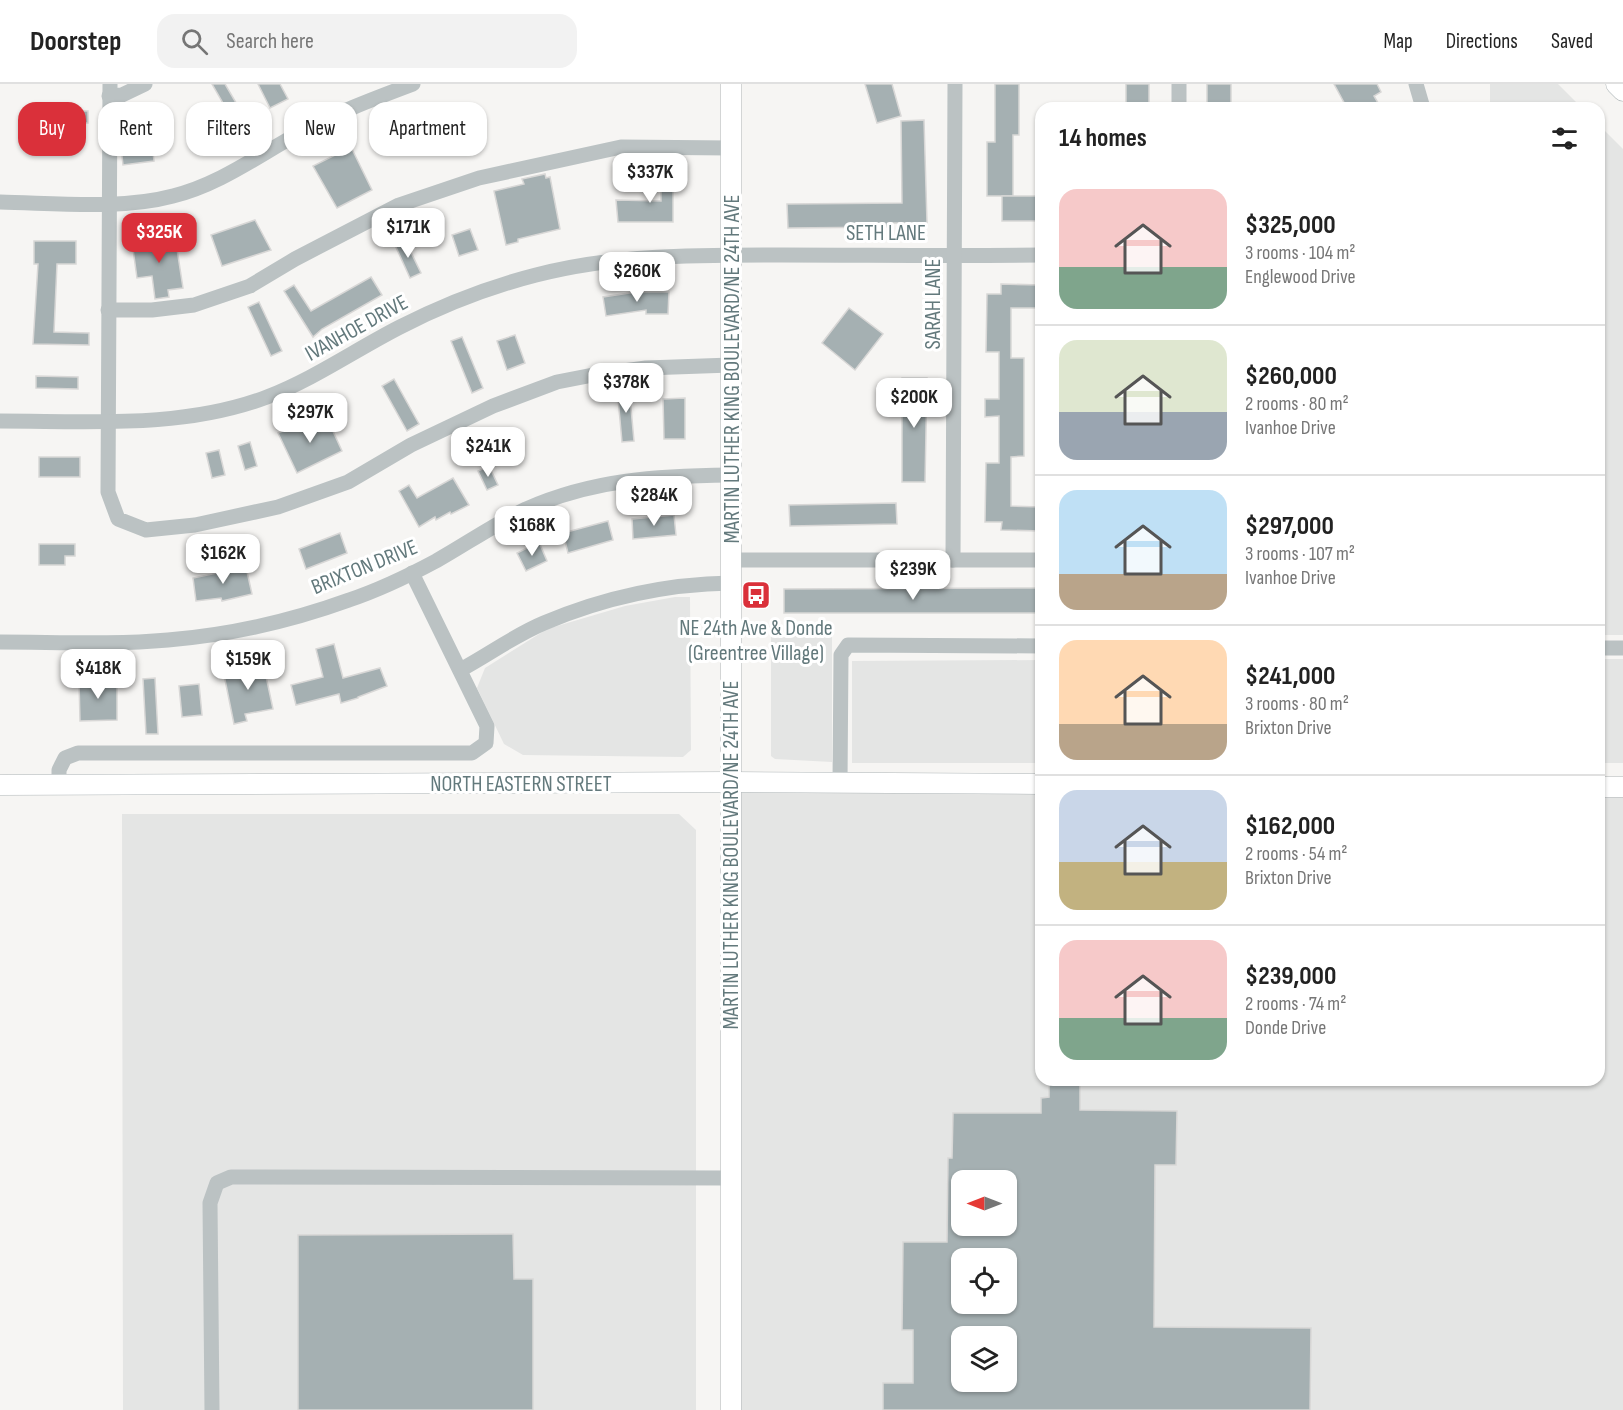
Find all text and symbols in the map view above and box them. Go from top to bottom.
search box [157,14,577,68]
text: Doorstep [30,25,121,58]
icon: search [178,25,211,58]
text: Search here [226,28,314,55]
text: Map [1383,29,1413,54]
text: Directions [1446,29,1518,54]
text: Saved [1551,29,1593,54]
chip: Buy [18,102,86,156]
chip: Rent [98,102,174,156]
chip: Filters [186,102,272,156]
chip: New [284,102,357,156]
chip: Apartment [369,102,487,156]
icon: filters [1548,122,1581,155]
text: 14 homes [1059,123,1147,154]
pin: $337K [608,153,692,204]
text: $337K [627,160,673,184]
street label: MARTIN LUTHER KING BOULEVARD/NE 24TH AVE [719,195,746,543]
pin: $171K [366,208,450,259]
text: $325,000 [1245,210,1336,241]
pin: $325K [117,213,201,264]
icon: home [1107,213,1179,285]
text: $171K [386,215,430,239]
text: $325K [136,220,182,244]
street label: SETH LANE [846,220,926,247]
text: 3 rooms · 104 m² [1245,241,1355,265]
pin: $260K [595,252,679,303]
text: $260K [613,259,661,283]
street label: SARAH LANE [920,259,947,349]
text: Englewood Drive [1245,265,1356,289]
street label: IVANHOE DRIVE [301,289,413,368]
text: $260,000 [1245,361,1337,392]
pin: $378K [584,363,668,414]
icon: home [1107,364,1179,436]
text: $378K [602,370,650,394]
pin: $200K [872,378,956,429]
text: $200K [890,385,938,409]
text: 2 rooms · 80 m² [1245,392,1349,416]
pin: $297K [268,393,352,444]
text: $297K [286,400,334,424]
text: Ivanhoe Drive [1245,416,1336,440]
pin: $241K [446,427,530,478]
text: $241K [465,434,511,458]
pin: $284K [612,476,696,527]
text: $284K [630,483,678,507]
pin: $168K [490,506,574,557]
text: $297,000 [1245,511,1334,542]
text: $168K [509,513,555,537]
icon: home [1107,514,1179,586]
pin: $162K [181,534,265,585]
street label: BRIXTON DRIVE [307,534,422,601]
text: $162K [200,541,246,565]
text: 3 rooms · 107 m² [1245,542,1355,566]
pin: $239K [871,550,955,601]
text: $239K [889,557,937,581]
text: Ivanhoe Drive [1245,566,1336,590]
bus stop icon: NE 24th Ave & Donde (Greentree Village) [740,579,772,611]
place label: NE 24th Ave & Donde (Greentree Village) [679,615,833,667]
pin: $159K [206,640,290,691]
text: $159K [225,647,271,671]
pin: $418K [56,649,140,700]
text: $418K [75,656,121,680]
text: $241,000 [1245,661,1335,692]
icon: home [1107,664,1179,736]
street label: MARTIN LUTHER KING BOULEVARD/NE 24TH AVE [718,681,745,1029]
text: 3 rooms · 80 m² [1245,692,1349,716]
text: Brixton Drive [1245,716,1332,740]
street label: NORTH EASTERN STREET [430,771,612,798]
text: $162,000 [1245,811,1335,842]
icon: home [1107,814,1179,886]
text: 2 rooms · 54 m² [1245,842,1347,866]
text: Brixton Drive [1245,866,1332,890]
text: $239,000 [1245,961,1336,992]
icon: home [1107,964,1179,1036]
text: 2 rooms · 74 m² [1245,992,1346,1016]
text: Donde Drive [1245,1016,1326,1040]
north arrow [951,1170,1017,1236]
map controls [951,1170,1017,1392]
button: locate [951,1248,1017,1314]
button: layers [951,1326,1017,1392]

